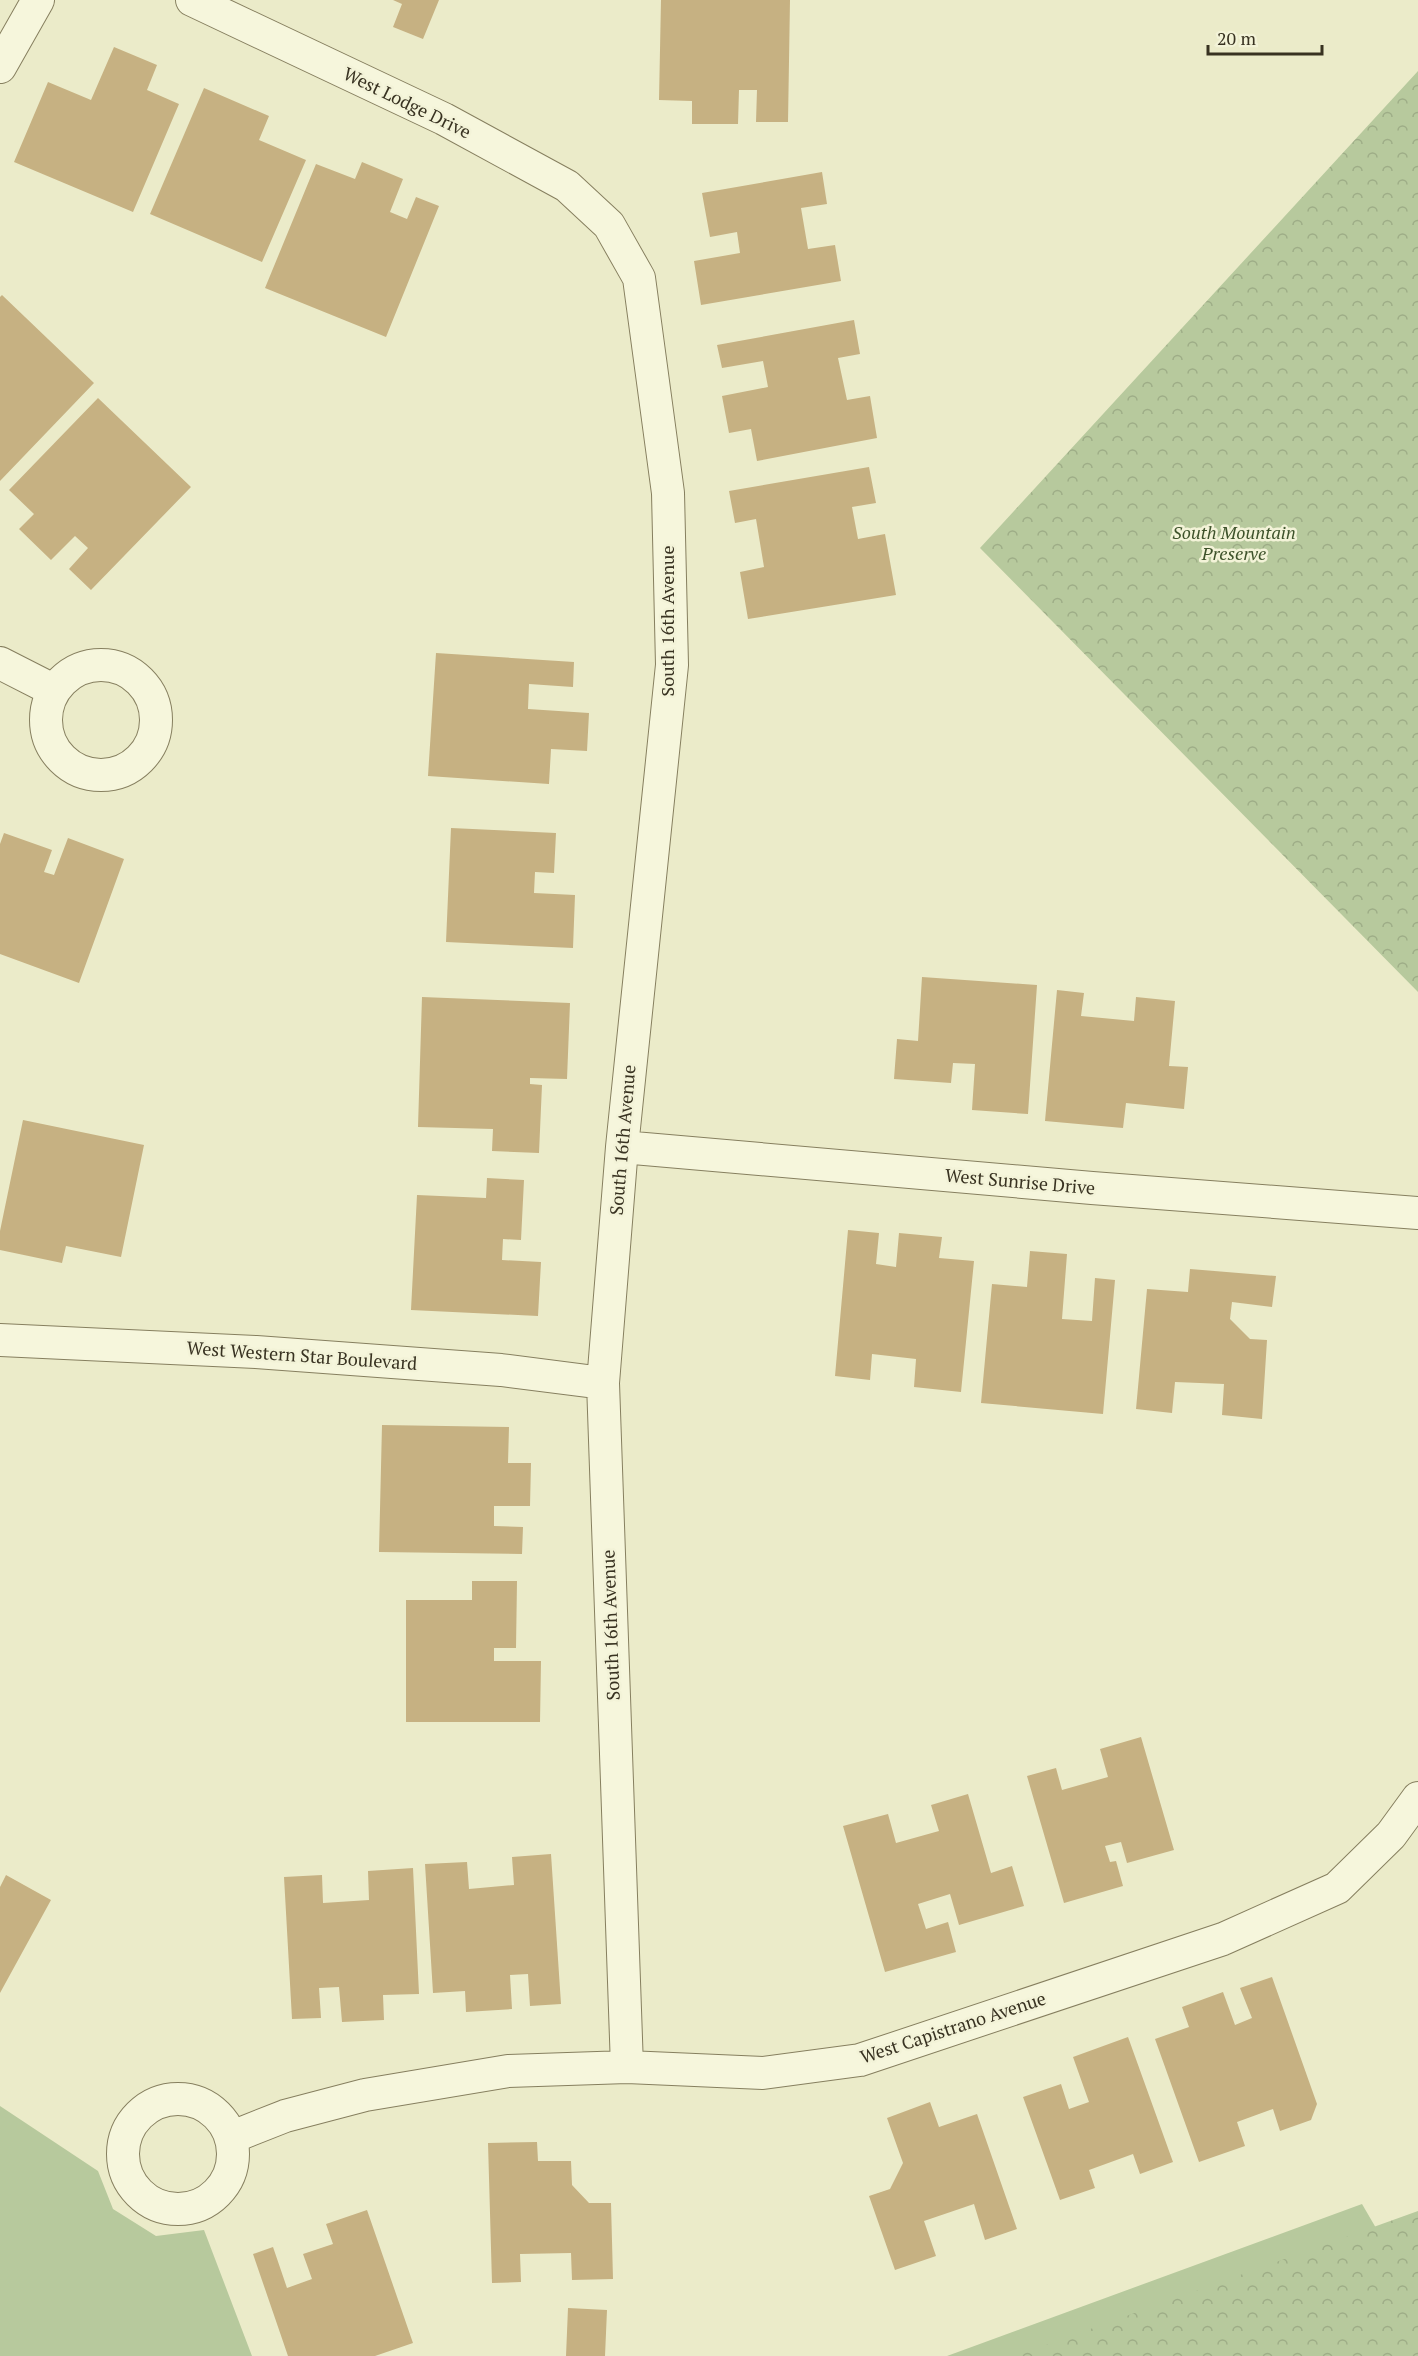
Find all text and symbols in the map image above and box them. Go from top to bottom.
scale bar [1208,18,1322,56]
text: 20 m [1217,26,1257,50]
street label: West Lodge Drive [340,61,475,143]
park label: South Mountain Preserve [1172,520,1296,565]
street label: South 16th Avenue [655,546,679,696]
street label: South 16th Avenue [603,1064,641,1216]
street label: West Sunrise Drive [944,1162,1096,1200]
street label: West Western Star Boulevard [186,1335,418,1375]
street label: South 16th Avenue [595,1549,625,1701]
street label: West Capistrano Avenue [857,1986,1049,2068]

